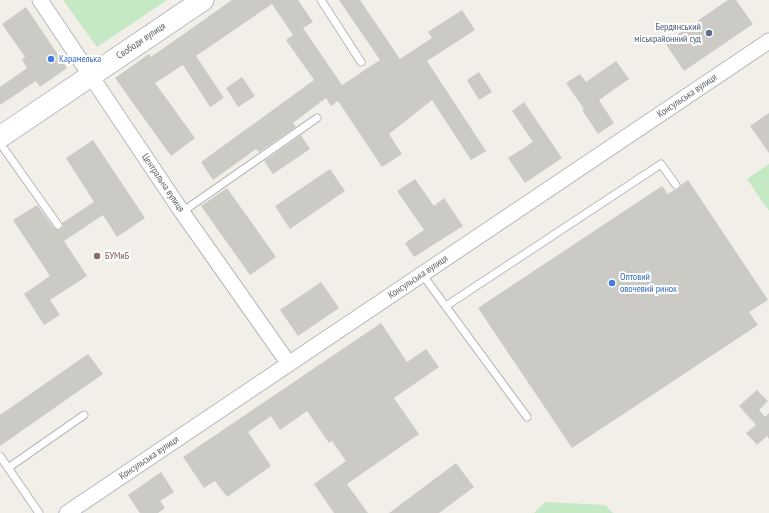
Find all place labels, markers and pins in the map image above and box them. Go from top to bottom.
place label: Бердянський міськрайонний суд [634,21,701,44]
marker: Бердянський міськрайонний суд [704,28,714,38]
place label: Карамелька [59,53,101,65]
marker: Карамелька [46,54,56,64]
place label: БУМиБ [105,250,129,262]
marker: БУМиБ [92,251,102,261]
place label: Оптовий овочевий ринок [620,271,677,294]
marker: Оптовий овочевий ринок [607,278,617,288]

